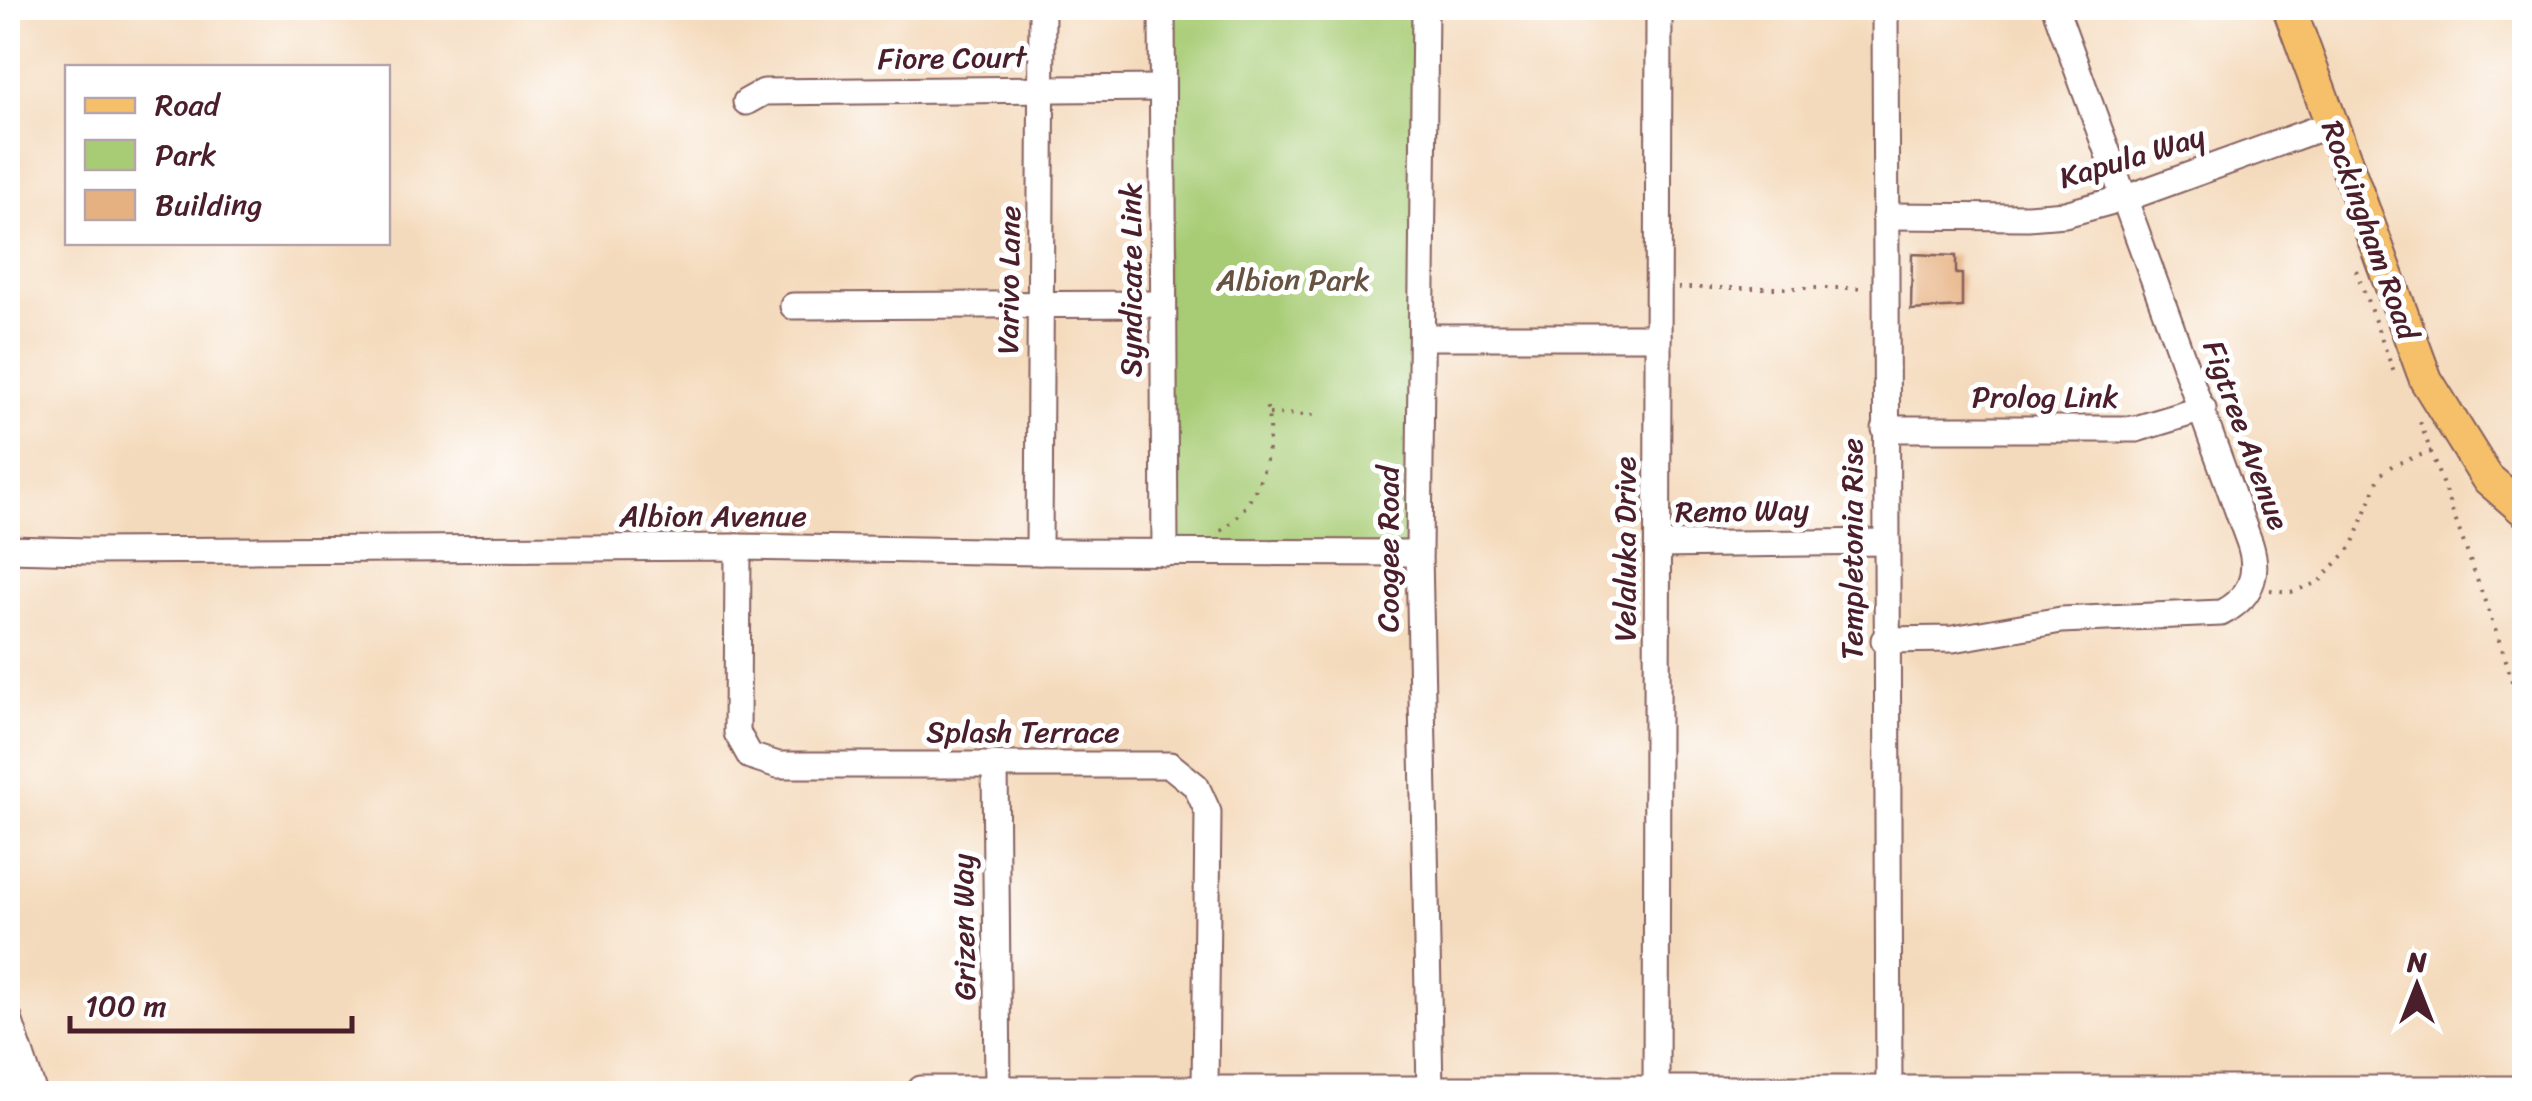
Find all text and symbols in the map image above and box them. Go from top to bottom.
street label: Fiore Court [877,30,1029,86]
legend [65,65,390,245]
text: Road [155,78,222,132]
street label: Kapula Way [2052,109,2212,205]
street label: Rockingham Road [2305,113,2435,349]
text: Park [155,128,217,182]
text: Building [155,178,262,232]
street label: Syndicate Link [1104,182,1158,377]
street label: Varivo Lane [981,205,1037,355]
park label: Albion Park [1215,253,1370,307]
street label: Figtree Avenue [2187,332,2305,538]
street label: Prolog Link [1972,370,2118,424]
street label: Templetonia Rise [1825,438,1879,660]
street label: Velaluka Drive [1598,457,1652,641]
street label: Coogee Road [1361,464,1415,632]
street label: Remo Way [1675,483,1810,539]
street label: Albion Avenue [618,489,807,543]
street label: Splash Terrace [926,705,1120,759]
street label: Grizen Way [936,853,992,1001]
north arrow [2367,936,2467,1036]
text: N [2406,937,2427,986]
scale bar [70,971,352,1033]
text: 100 m [85,979,167,1033]

